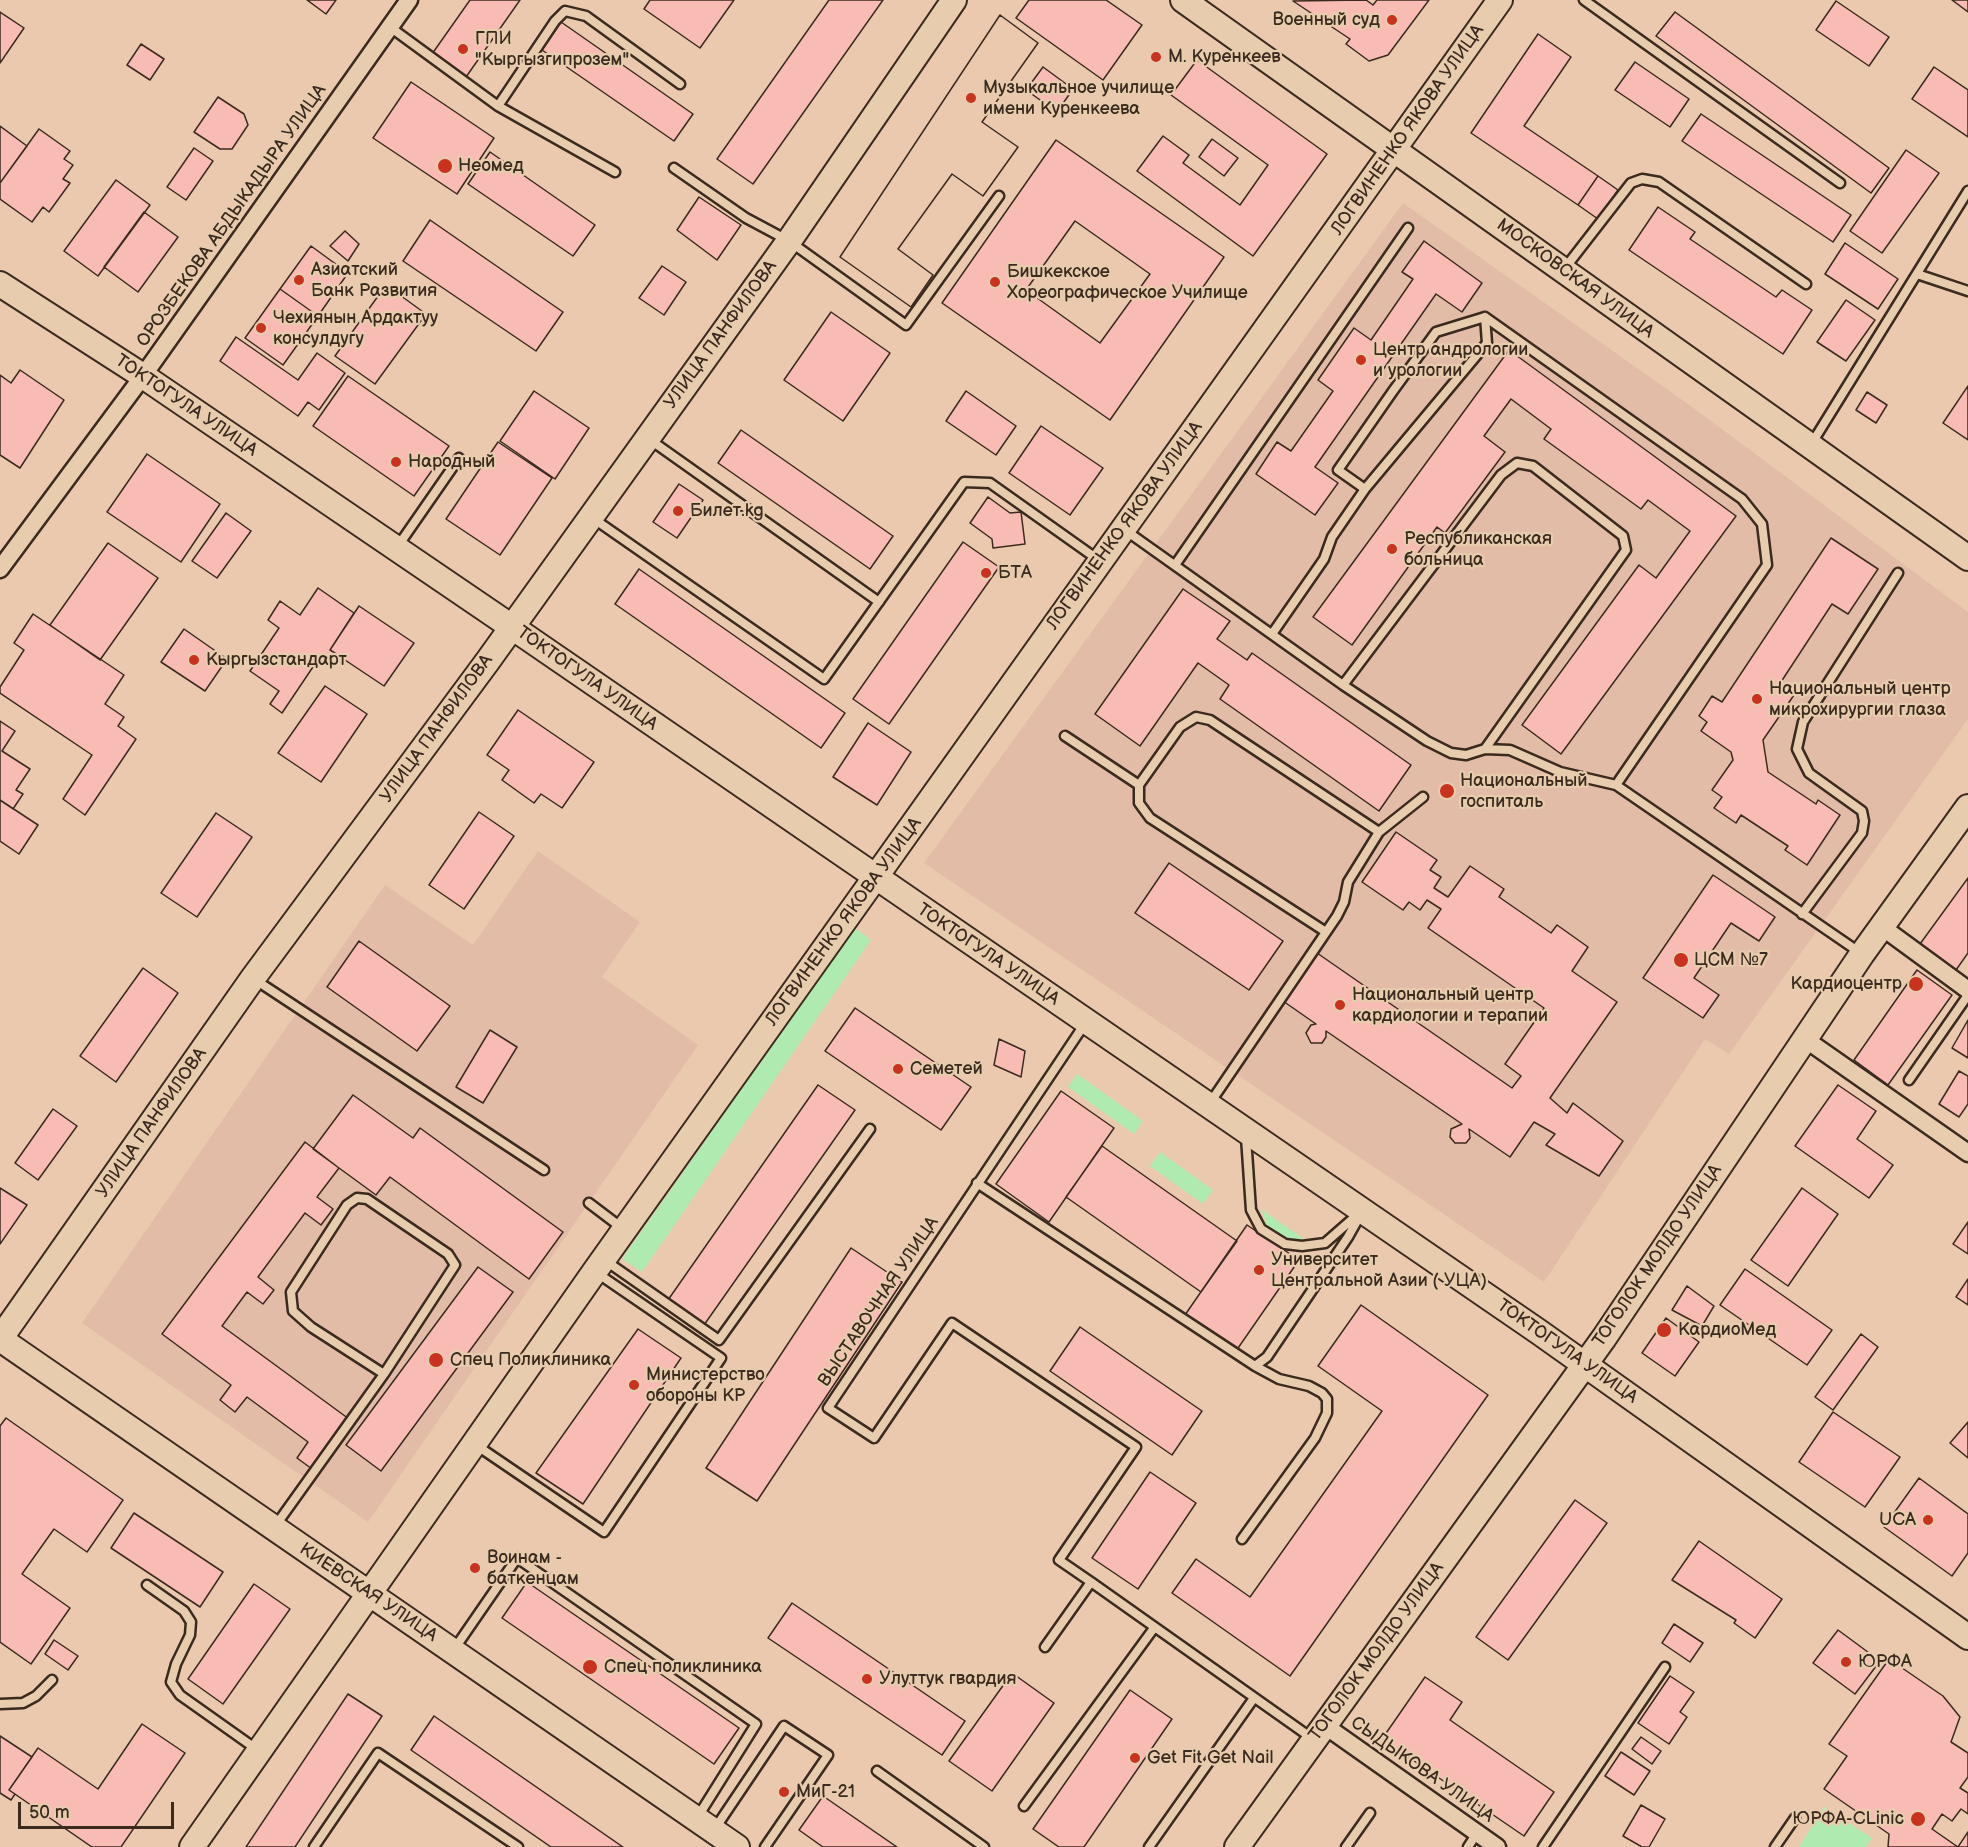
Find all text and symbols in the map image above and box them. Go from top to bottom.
place label: Военный суд [1273,9,1380,31]
marker: Военный суд [1385,13,1399,27]
street label: ЛОГВИНЕНКО ЯКОВА УЛИЦА [1327,21,1489,239]
place label: ГПИ "Кыргызгипрозем" [475,28,629,70]
marker: ГПИ "Кыргызгипрозем" [456,42,470,56]
place label: М. Куренкеев [1168,46,1281,68]
marker: М. Куренкеев [1149,50,1163,64]
place label: Музыкальное училище имени Куренкеева [983,77,1174,119]
street label: ОРОЗБЕКОВА АБДЫКАДЫРА УЛИЦА [133,81,331,351]
marker: Музыкальное училище имени Куренкеева [964,91,978,105]
place label: Неомед [458,155,524,177]
marker: Неомед [436,157,454,175]
street label: МОСКОВСКАЯ УЛИЦА [1492,215,1658,343]
street label: УЛИЦА ПАНФИЛОВА [660,257,782,413]
place label: Азиатский Банк Развития [311,259,437,302]
place label: Бишкекское Хореографическое Училище [1007,261,1248,304]
marker: Азиатский Банк Развития [292,273,306,287]
marker: Бишкекское Хореографическое Училище [988,275,1002,289]
place label: Чехиянын Ардактуу консулдугу [273,307,438,350]
marker: Чехиянын Ардактуу консулдугу [254,321,268,335]
place label: Центр андрологии и урологии [1373,339,1528,382]
street label: ТОКТОГУЛА УЛИЦА [111,350,261,462]
marker: Центр андрологии и урологии [1354,353,1368,367]
street label: ЛОГВИНЕНКО ЯКОВА УЛИЦА [1042,418,1208,634]
place label: Народный [408,451,495,473]
marker: Народный [389,455,403,469]
place label: Билет.kg [690,500,764,522]
marker: Билет.kg [671,504,685,518]
place label: Республиканская больница [1404,528,1552,570]
marker: Республиканская больница [1385,542,1399,556]
place label: БТА [998,562,1032,584]
marker: БТА [979,566,993,580]
street label: ТОКТОГУЛА УЛИЦА [513,622,661,736]
place label: Кыргызстандарт [206,649,347,671]
street label: УЛИЦА ПАНФИЛОВА [376,651,498,807]
marker: Кыргызстандарт [187,653,201,667]
place label: Национальный центр микрохирургии глаза [1769,678,1951,720]
marker: Национальный центр микрохирургии глаза [1750,692,1764,706]
place label: Национальный госпиталь [1460,770,1587,812]
marker: Национальный госпиталь [1438,782,1456,800]
street label: ЛОГВИНЕНКО ЯКОВА УЛИЦА [761,814,927,1030]
street label: ТОКТОГУЛА УЛИЦА [913,899,1063,1011]
place label: ЦСМ №7 [1694,949,1768,971]
marker: ЦСМ №7 [1672,951,1690,969]
place label: Кардиоцентр [1790,973,1902,995]
marker: Кардиоцентр [1907,975,1925,993]
place label: Национальный центр кардиологии и терапии [1352,984,1548,1026]
marker: Национальный центр кардиологии и терапии [1333,998,1347,1012]
street label: УЛИЦА ПАНФИЛОВА [92,1044,212,1202]
place label: Семетей [910,1058,983,1080]
marker: Семетей [891,1062,905,1076]
street label: ТОГОЛОК МОЛДО УЛИЦА [1589,1161,1727,1351]
street label: ВЫСТАВОЧНАЯ УЛИЦА [814,1213,944,1391]
place label: Университет Центральной Азии ( УЦА) [1271,1249,1487,1292]
marker: Университет Центральной Азии ( УЦА) [1252,1263,1266,1277]
street label: ТОКТОГУЛА УЛИЦА [1493,1295,1641,1409]
place label: КардиоМед [1678,1319,1776,1341]
marker: КардиоМед [1655,1321,1673,1339]
place label: Спец Поликлиника [450,1349,611,1371]
marker: Спец Поликлиника [427,1351,445,1369]
place label: Министерство обороны КР [646,1364,765,1406]
marker: Министерство обороны КР [627,1378,641,1392]
place label: UCA [1879,1509,1916,1531]
marker: UCA [1921,1513,1935,1527]
street label: КИЕВСКАЯ УЛИЦА [295,1539,441,1647]
place label: Воинам - баткенцам [487,1547,579,1590]
street label: ТОГОЛОК МОЛДО УЛИЦА [1305,1559,1449,1745]
marker: Воинам - баткенцам [468,1561,482,1575]
place label: ЮРФА [1858,1651,1912,1673]
marker: ЮРФА [1839,1655,1853,1669]
place label: Спец поликлиника [604,1656,762,1678]
marker: Спец поликлиника [581,1658,599,1676]
place label: Улуттук гвардия [879,1668,1016,1690]
marker: Улуттук гвардия [860,1672,874,1686]
street label: СЫДЫКОВА УЛИЦА [1346,1712,1498,1828]
place label: Get Fit Get Nail [1147,1747,1273,1769]
marker: Get Fit Get Nail [1128,1751,1142,1765]
place label: МиГ-21 [796,1781,855,1803]
marker: МиГ-21 [777,1785,791,1799]
scale bar [21,1790,177,1828]
text: 50 m [29,1802,70,1823]
place label: ЮРФА-CLinic [1792,1808,1904,1830]
marker: ЮРФА-CLinic [1909,1810,1927,1828]

